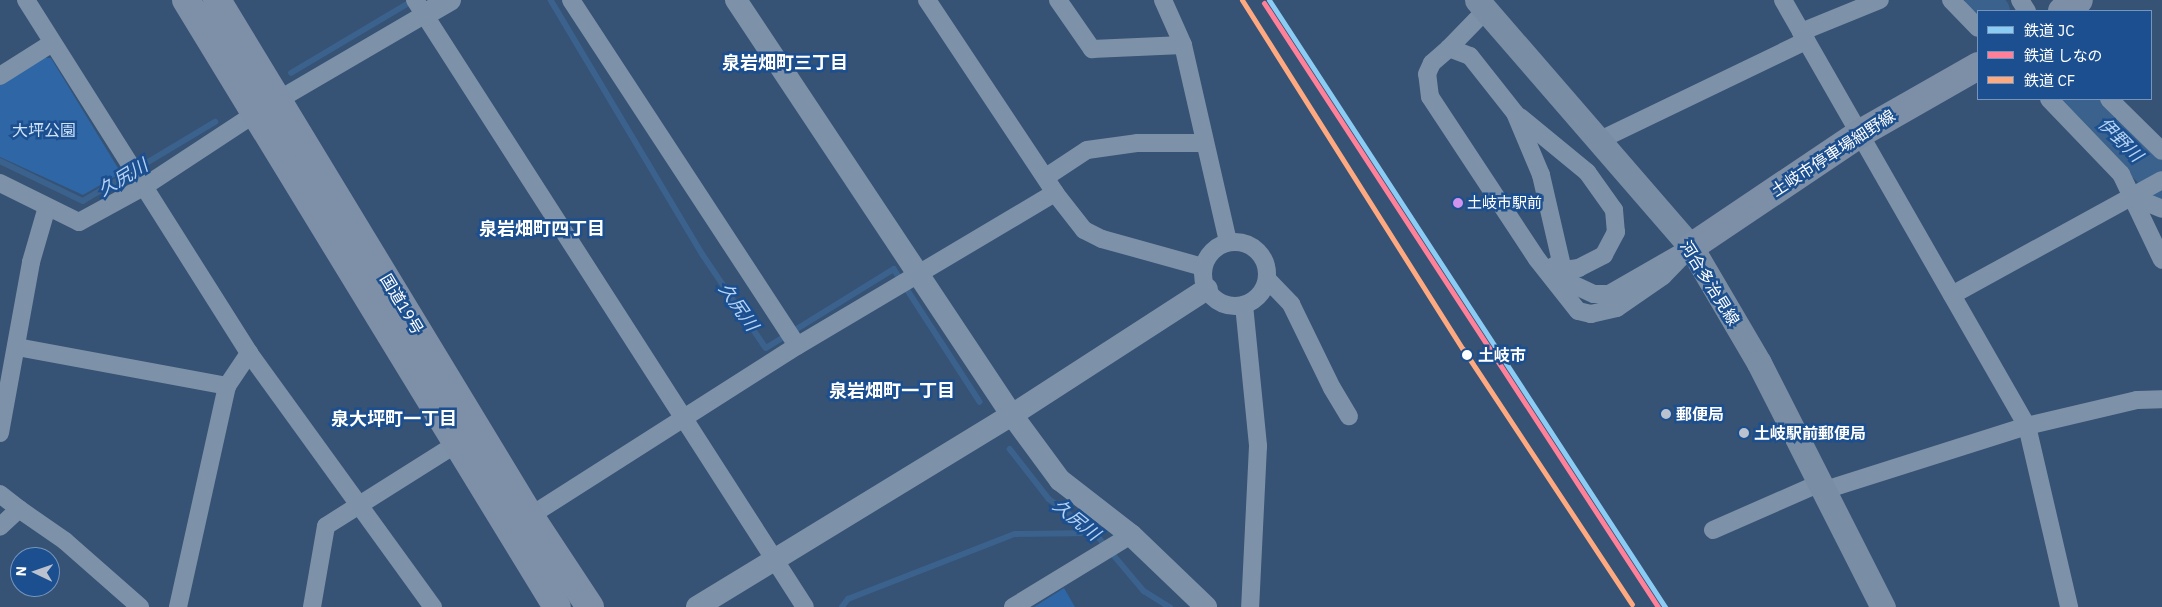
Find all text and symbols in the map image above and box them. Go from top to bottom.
legend [1977,10,2152,100]
text: 鉄道 JC [2024,21,2075,40]
text: 鉄道 しなの [2024,46,2103,65]
district label: 泉岩畑町三丁目 [722,52,848,74]
text: 鉄道 CF [2024,71,2075,90]
street label: 土岐市停車場細野線 [1767,106,1899,200]
water label: 伊野川 [2093,113,2147,167]
park label: 大坪公園 [12,120,76,140]
water label: 久尻川 [94,155,152,201]
place label: 土岐市駅前 [1467,194,1542,212]
marker: 土岐市駅前 [1453,198,1463,208]
district label: 泉岩畑町四丁目 [479,218,605,240]
street label: 河合多治見線 [1676,237,1744,329]
street label: 国道19号 [376,270,428,338]
water label: 久尻川 [714,279,762,335]
place label: 土岐市 [1478,345,1526,365]
marker: 土岐市 [1460,348,1474,362]
district label: 泉岩畑町一丁目 [829,380,955,402]
place label: 郵便局 [1676,404,1724,424]
district label: 泉大坪町一丁目 [331,408,457,430]
marker: 郵便局 [1660,408,1672,420]
place label: 土岐駅前郵便局 [1754,423,1866,443]
marker: 土岐駅前郵便局 [1738,427,1750,439]
water label: 久尻川 [1048,495,1104,545]
north arrow [10,547,60,597]
text: N [12,566,30,577]

